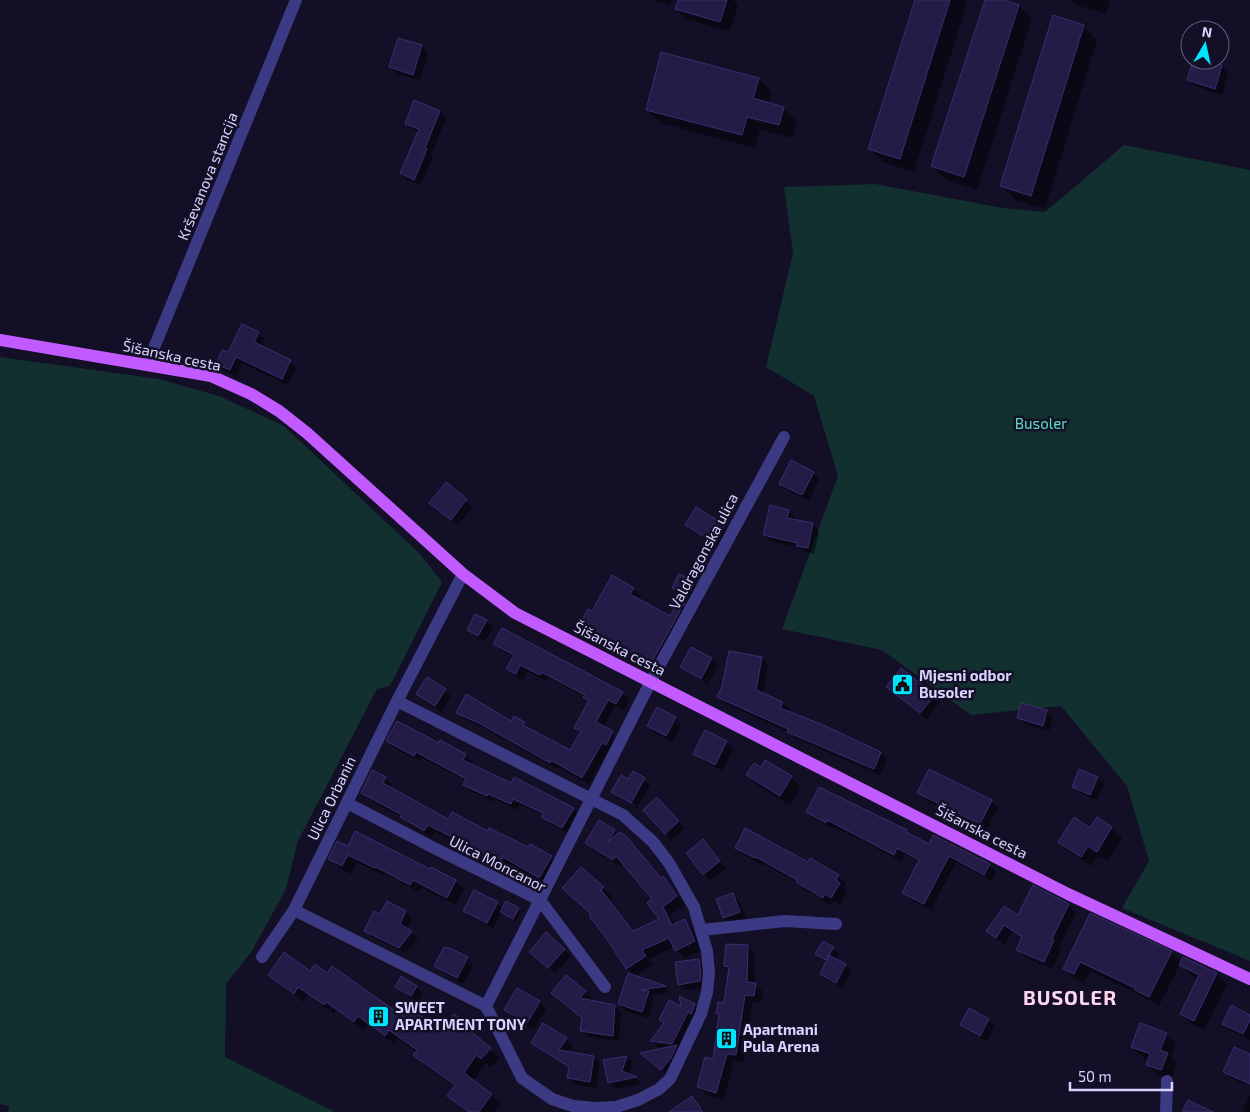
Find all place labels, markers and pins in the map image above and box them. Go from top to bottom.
place label: Mjesni odbor Busoler [919,666,1012,701]
public building icon: Mjesni odbor Busoler [891,672,915,696]
place label: SWEET APARTMENT TONY [395,998,527,1033]
building icon: SWEET APARTMENT TONY [367,1004,391,1028]
place label: Apartmani Pula Arena [743,1020,820,1055]
building icon: Apartmani Pula Arena [715,1026,739,1050]

